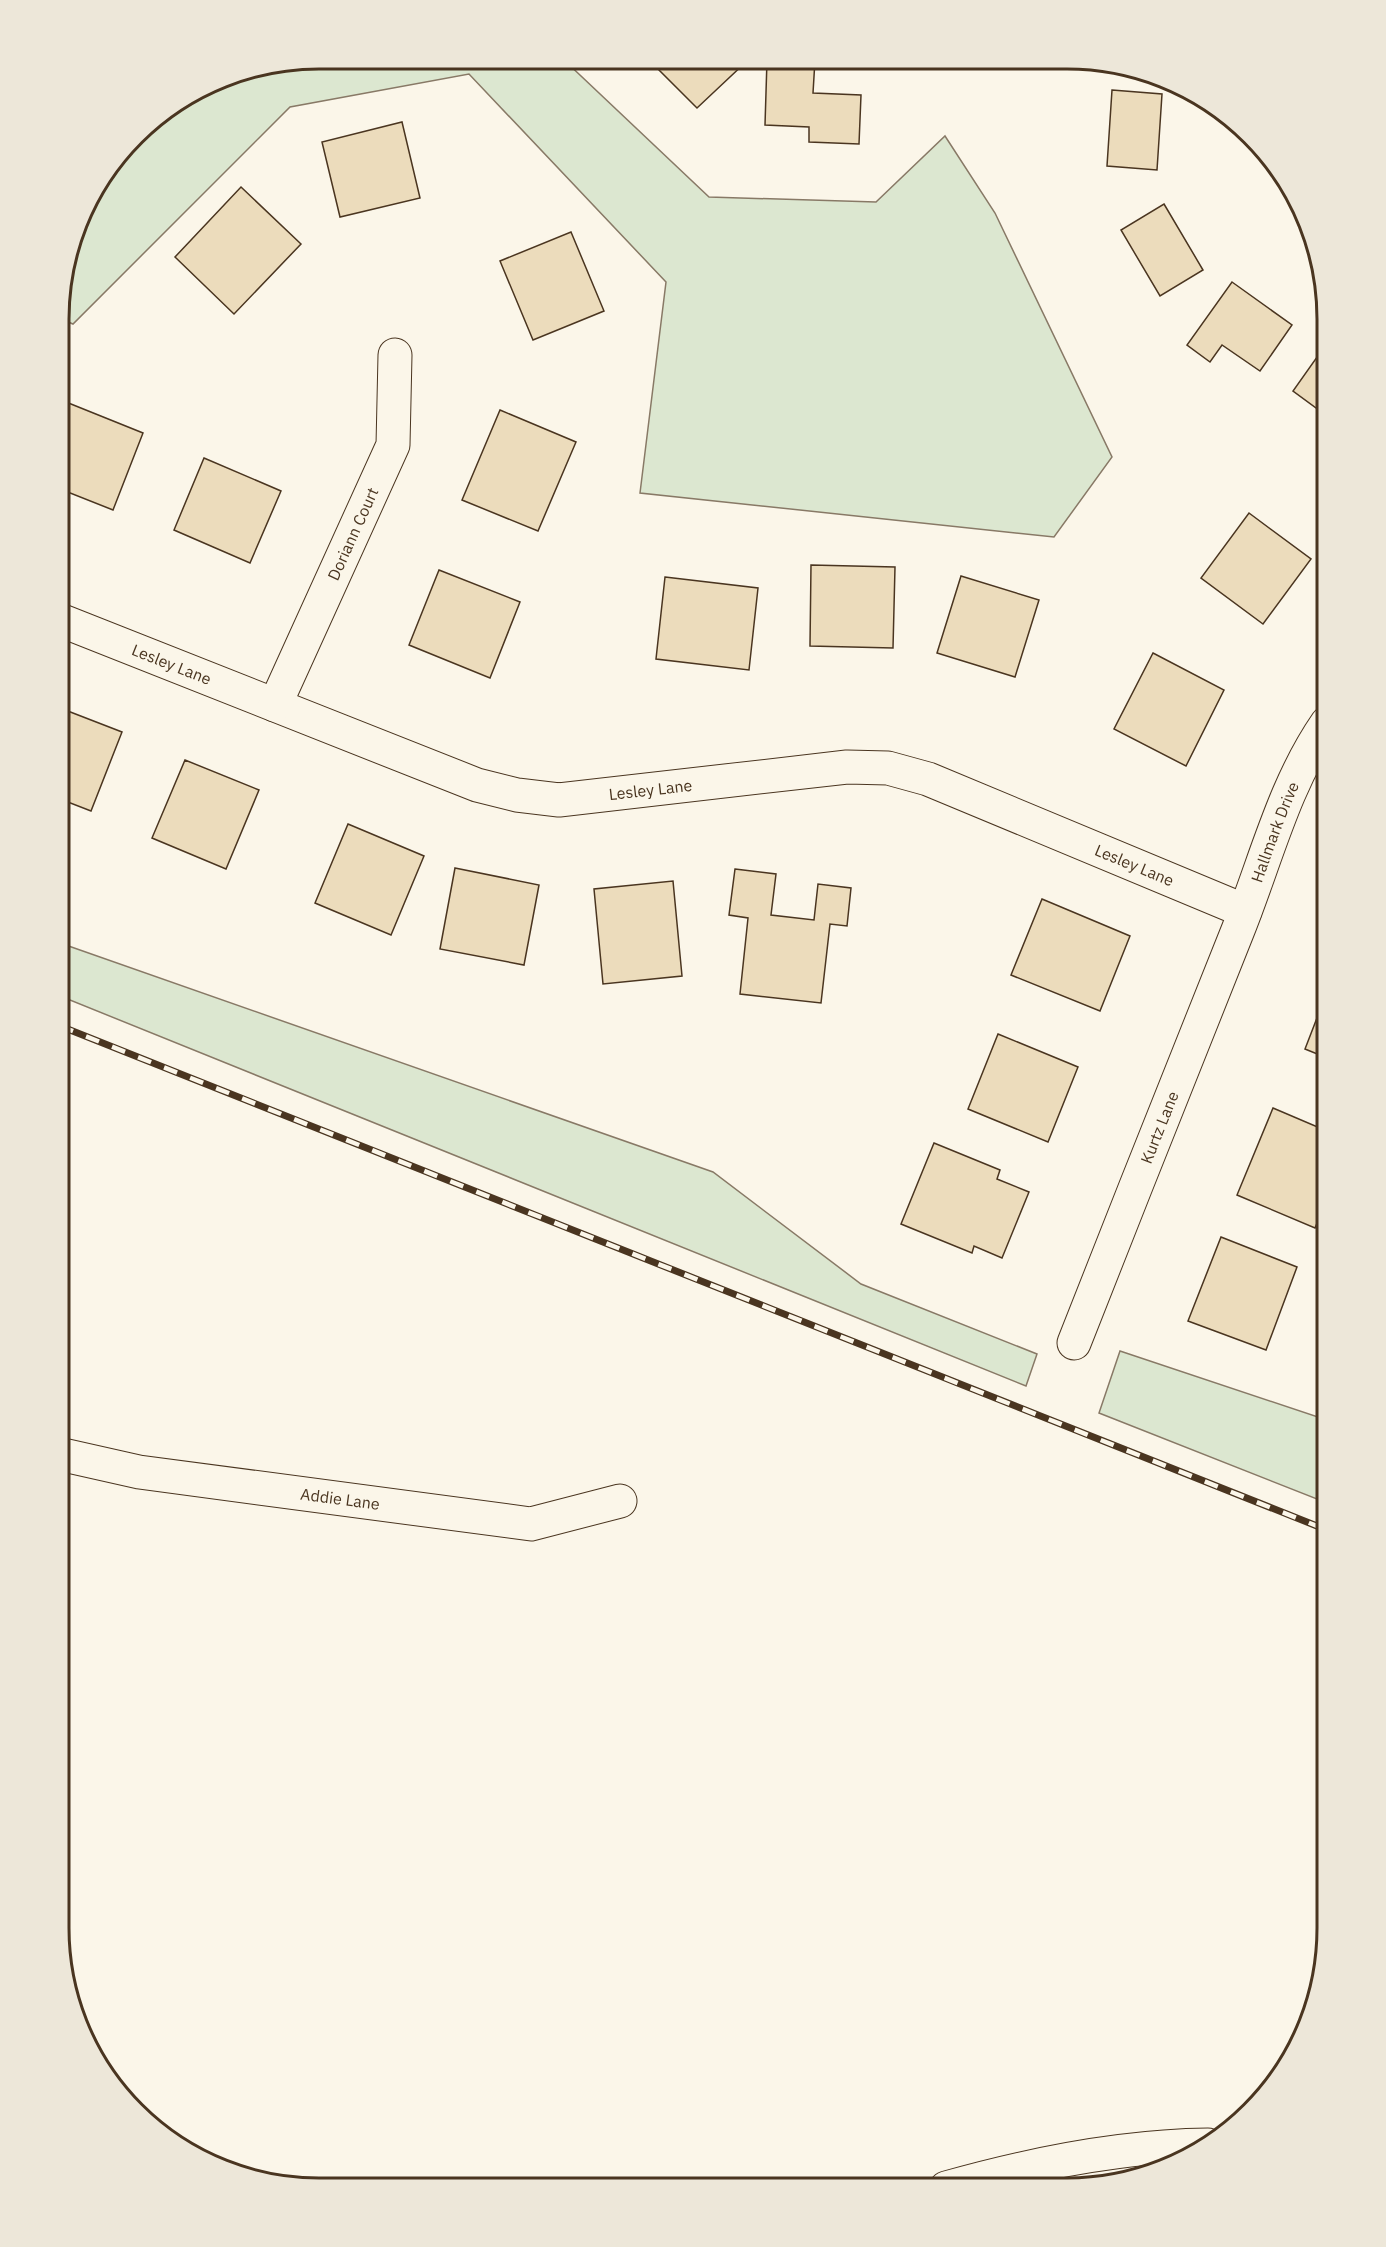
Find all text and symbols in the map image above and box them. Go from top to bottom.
street label: Doriann Court [323,484,382,583]
street label: Lesley Lane [129,639,214,689]
street label: Lesley Lane [608,775,693,804]
street label: Hallmark Drive [1247,778,1303,885]
street label: Lesley Lane [1092,840,1177,890]
street label: Kurtz Lane [1136,1088,1183,1166]
street label: Addie Lane [299,1484,381,1514]

